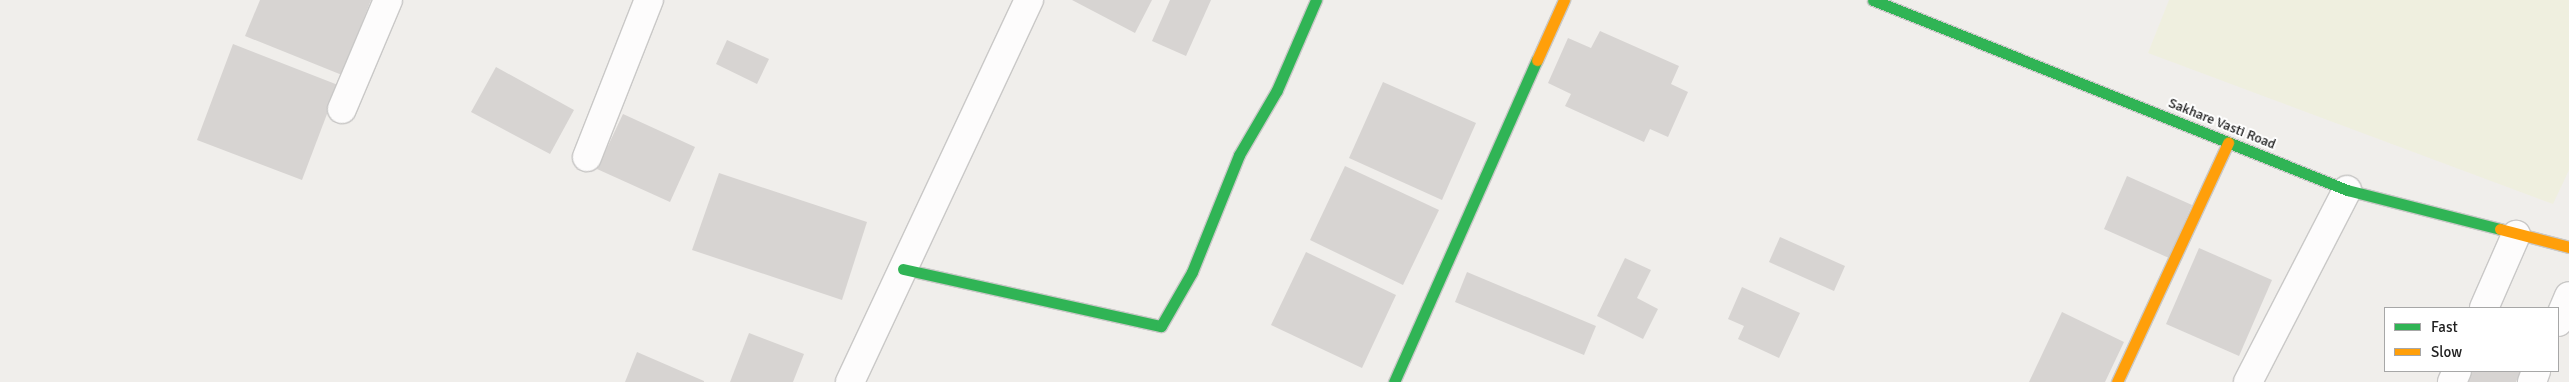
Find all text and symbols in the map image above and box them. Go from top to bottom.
street label: Sakhare Vasti Road [2166,95,2278,153]
legend [2384,307,2559,372]
text: Fast [2431,318,2458,336]
text: Slow [2431,343,2462,361]

